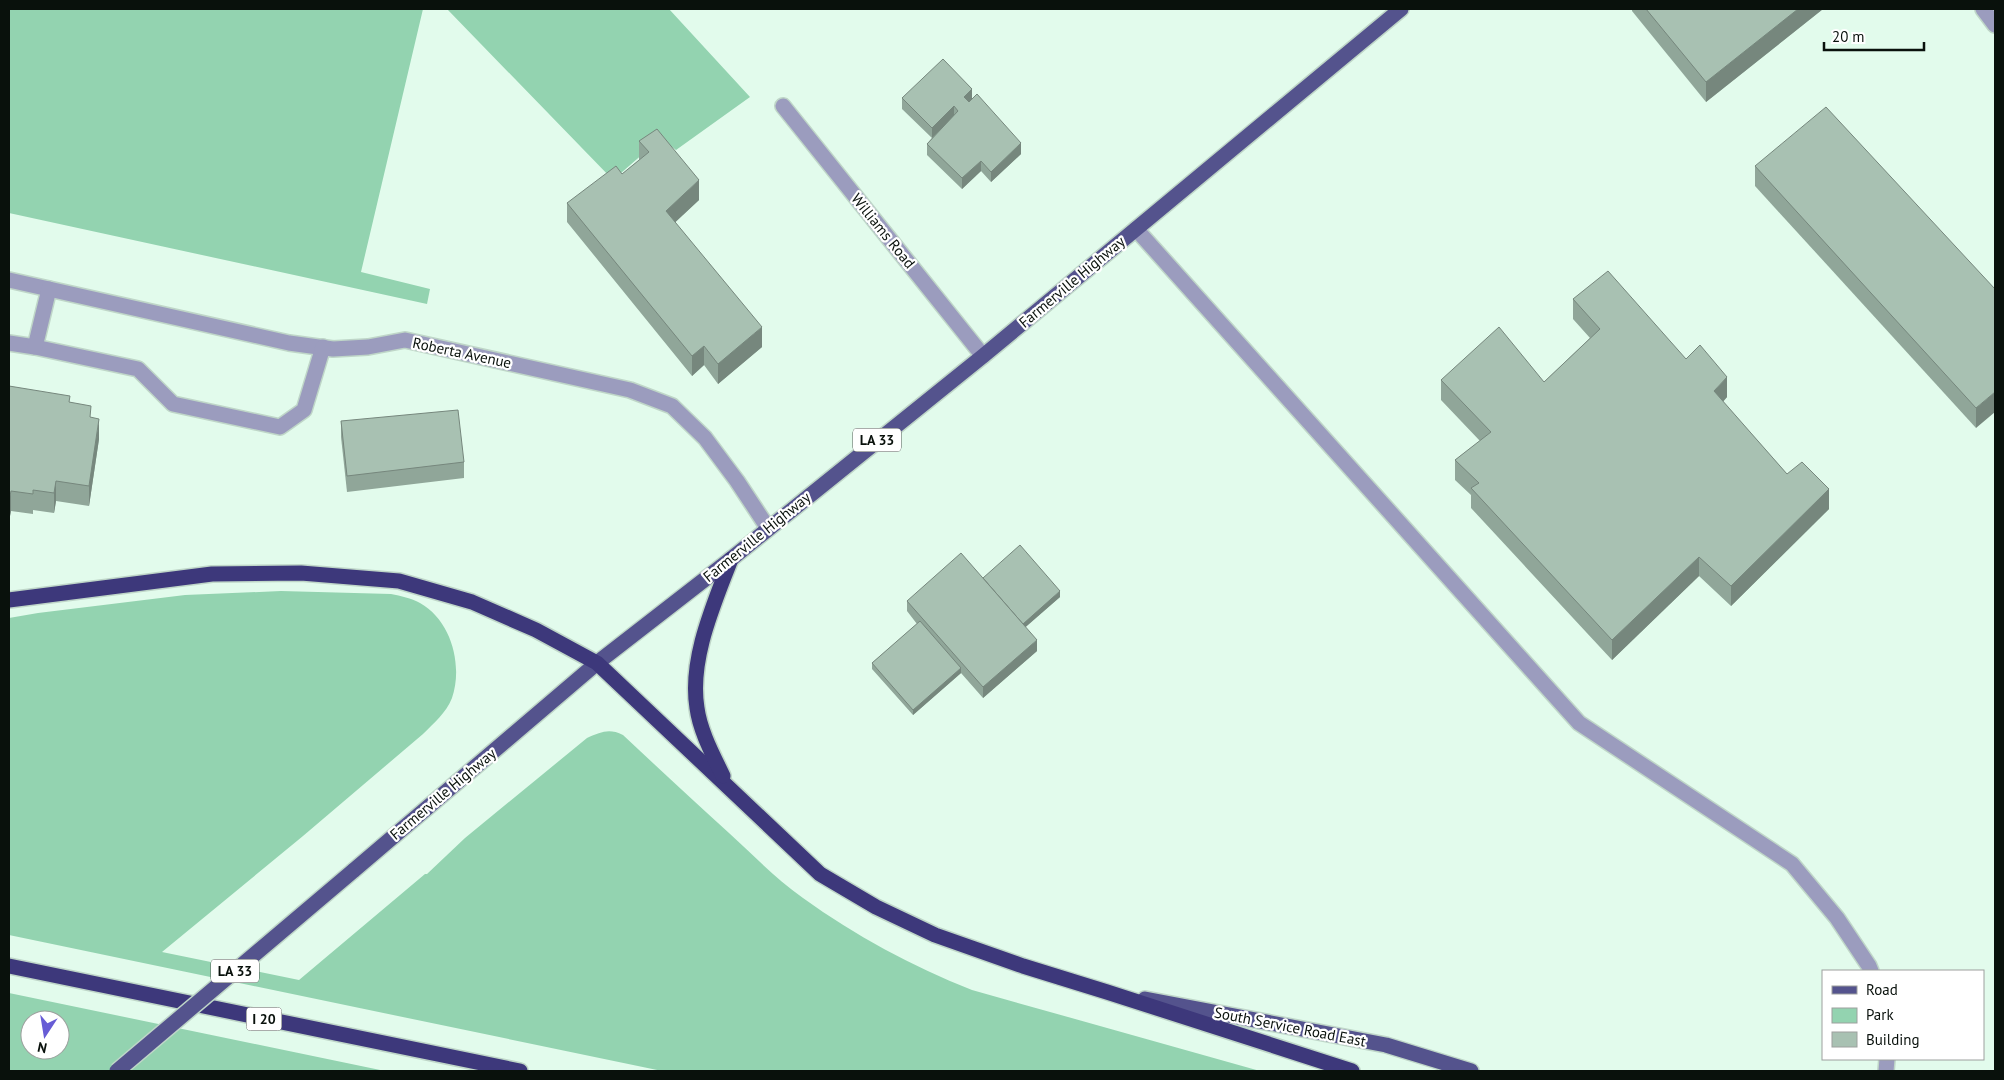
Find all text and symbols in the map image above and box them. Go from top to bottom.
scale bar [1824,20,1924,52]
text: 20 m [1832,27,1865,46]
street label: Williams Road [847,189,919,272]
street label: Farmerville Highway [1015,232,1129,332]
street label: Roberta Avenue [411,333,513,372]
road number: LA 33 [853,428,901,452]
street label: Farmerville Highway [699,487,814,586]
street label: Farmerville Highway [386,744,500,844]
road number: LA 33 [211,959,259,982]
legend [1822,970,1984,1060]
text: Road [1866,980,1898,999]
street label: South Service Road East [1213,1002,1368,1051]
text: Park [1866,1005,1894,1024]
road number: I 20 [246,1008,282,1030]
north arrow [20,1010,70,1060]
text: Building [1866,1030,1920,1049]
text: N [36,1038,49,1057]

